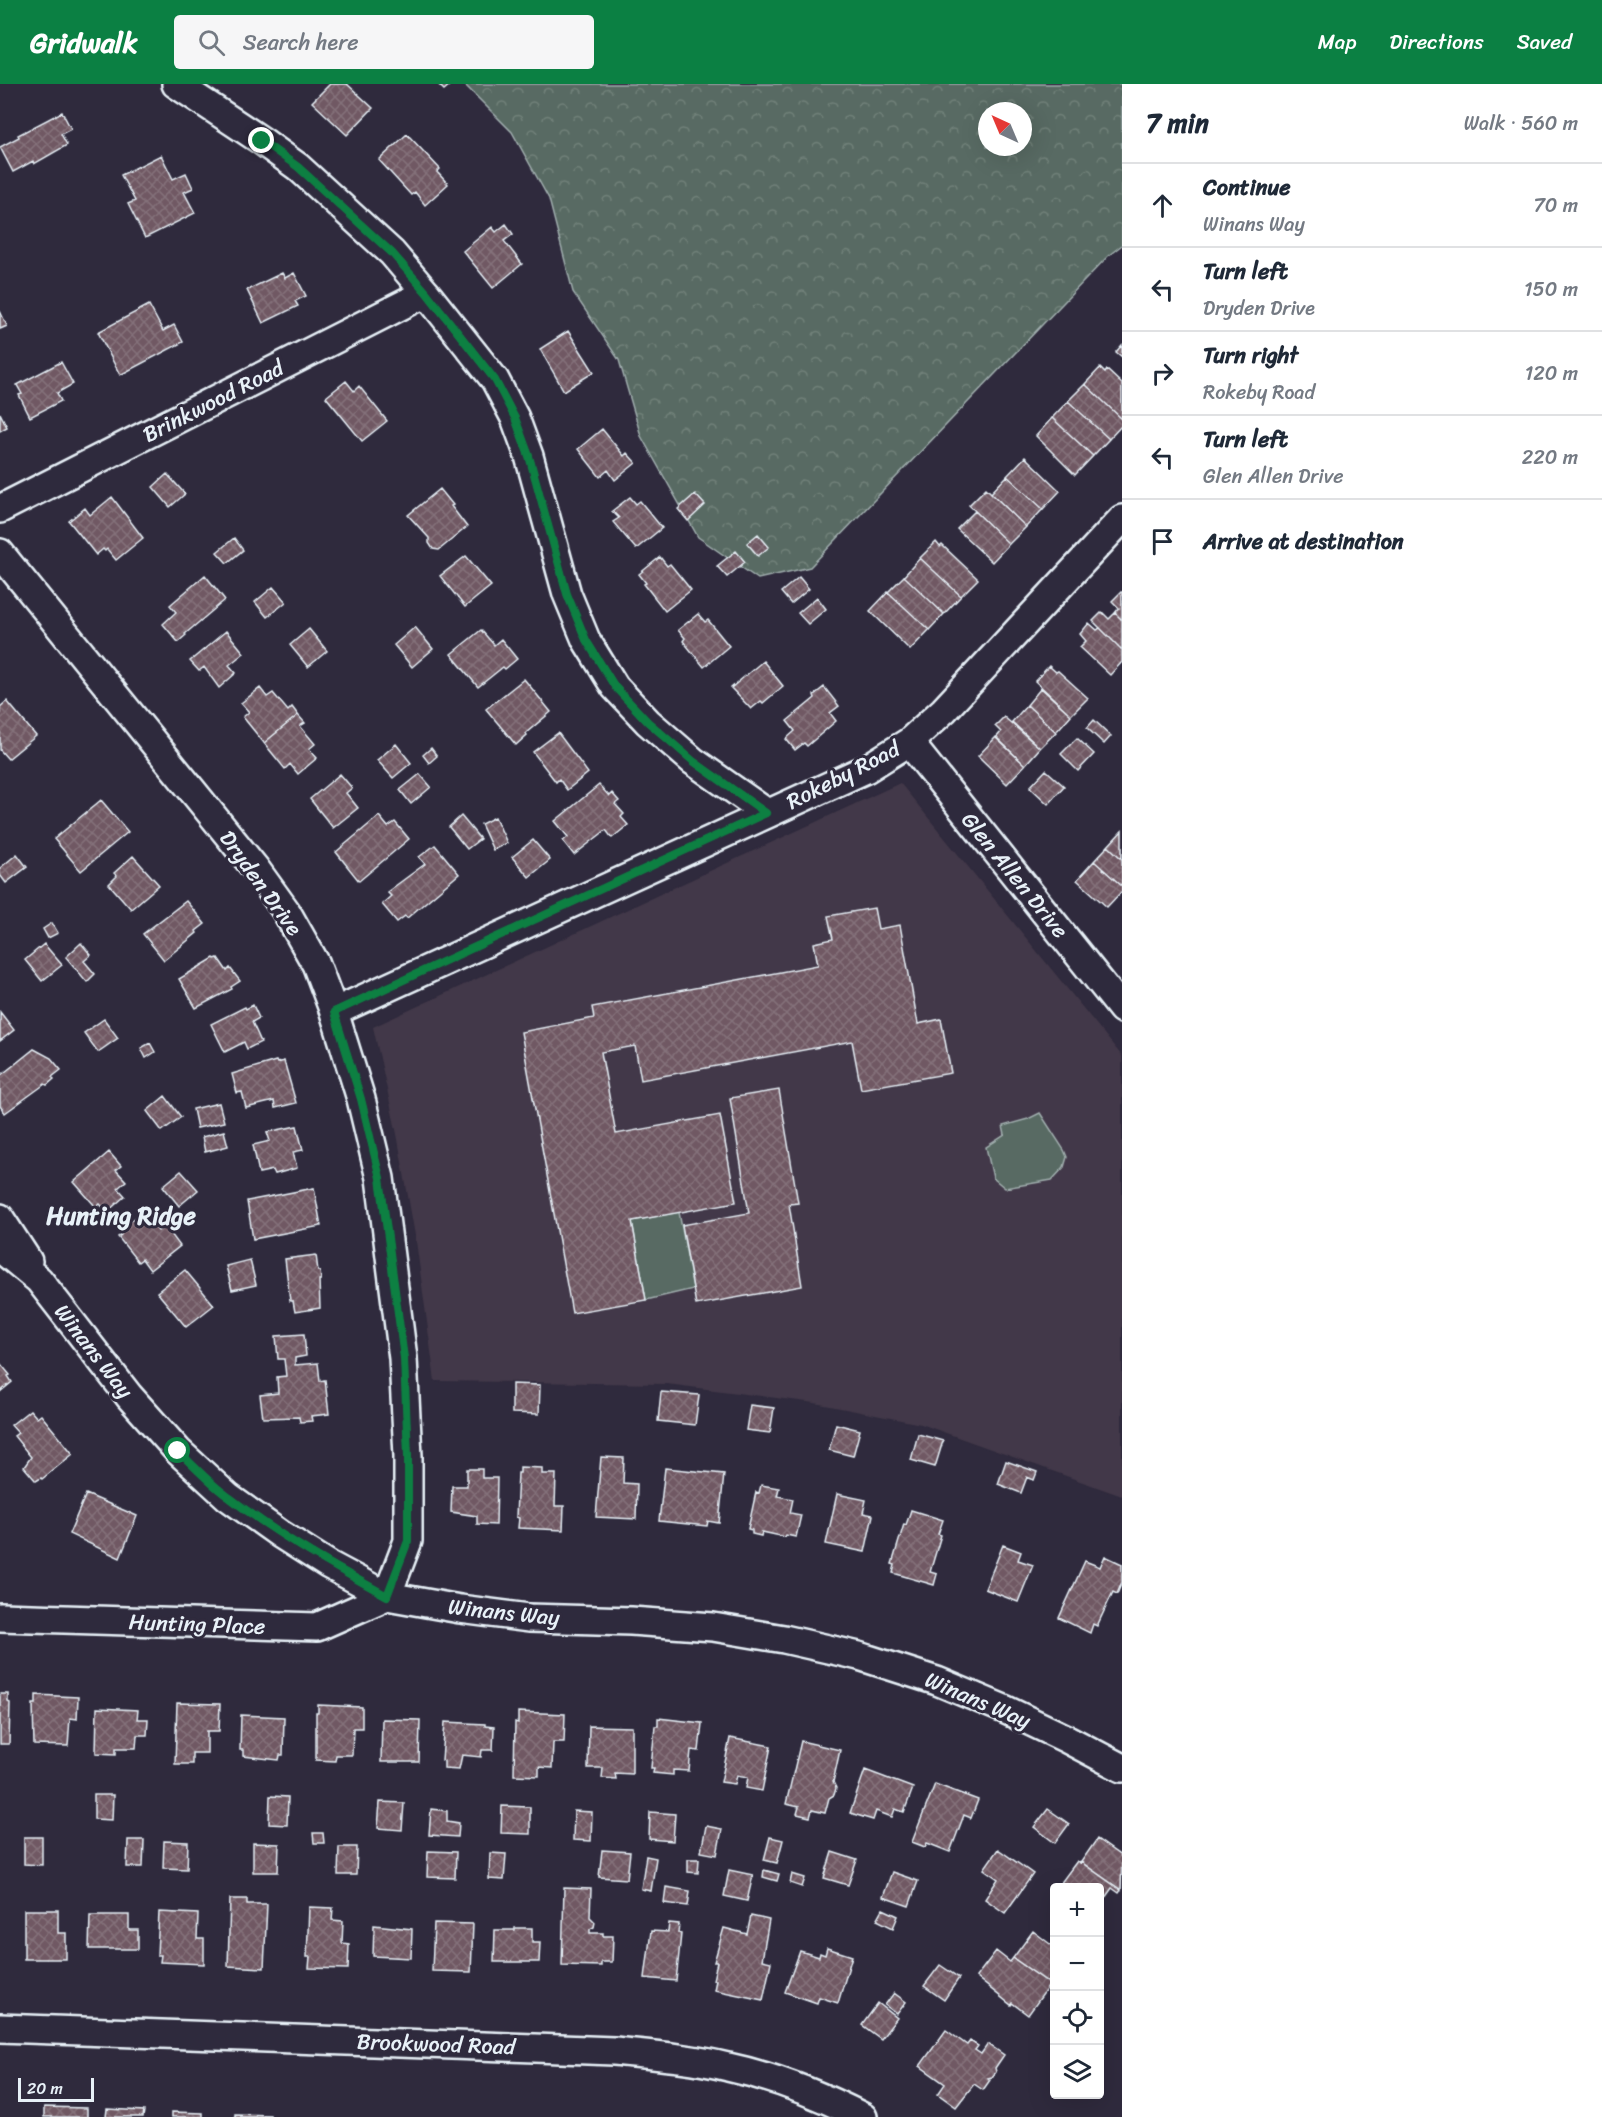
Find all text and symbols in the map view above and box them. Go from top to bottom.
search box [174,15,594,69]
text: Gridwalk [30,18,138,67]
text: Search here [243,23,359,62]
text: Map [1318,23,1356,61]
text: Directions [1389,23,1484,61]
text: Saved [1517,23,1572,61]
icon: search [195,26,228,59]
text: 7 min [1146,100,1209,146]
north arrow [978,102,1032,156]
text: Walk · 560 m [1464,106,1578,141]
route end [248,127,274,153]
text: Continue [1203,168,1291,207]
text: 70 m [1533,188,1578,223]
icon: ahead [1146,189,1179,222]
text: Winans Way [1203,207,1305,242]
text: Turn left [1203,252,1288,291]
text: 150 m [1524,272,1578,307]
icon: left [1146,273,1179,306]
text: Dryden Drive [1203,291,1315,326]
text: Turn right [1203,336,1298,375]
street label: Brinkwood Road [135,348,292,453]
text: 120 m [1525,356,1578,391]
icon: right [1146,357,1179,390]
text: Rokeby Road [1203,375,1315,410]
text: Turn left [1203,420,1288,459]
text: 220 m [1522,440,1578,475]
icon: left [1146,441,1179,474]
text: Glen Allen Drive [1203,459,1343,494]
text: Arrive at destination [1203,522,1404,561]
icon: arrive [1146,525,1179,558]
street label: Rokeby Road [779,729,908,820]
street label: Glen Allen Drive [951,803,1079,947]
street label: Dryden Drive [209,822,313,945]
district label: Hunting Ridge [46,1195,196,1237]
street label: Winans Way [44,1295,144,1408]
route start [164,1437,190,1463]
street label: Winans Way [446,1587,562,1637]
street label: Hunting Place [128,1602,266,1646]
street label: Winans Way [919,1660,1038,1740]
map controls [1050,1883,1104,2099]
button: + [1050,1883,1104,1937]
button: − [1050,1937,1104,1991]
button: locate [1050,1991,1104,2045]
street label: Brookwood Road [356,2022,517,2066]
button: layers [1050,2045,1104,2099]
text: 20 m [27,2074,63,2103]
scale bar [18,2075,94,2102]

